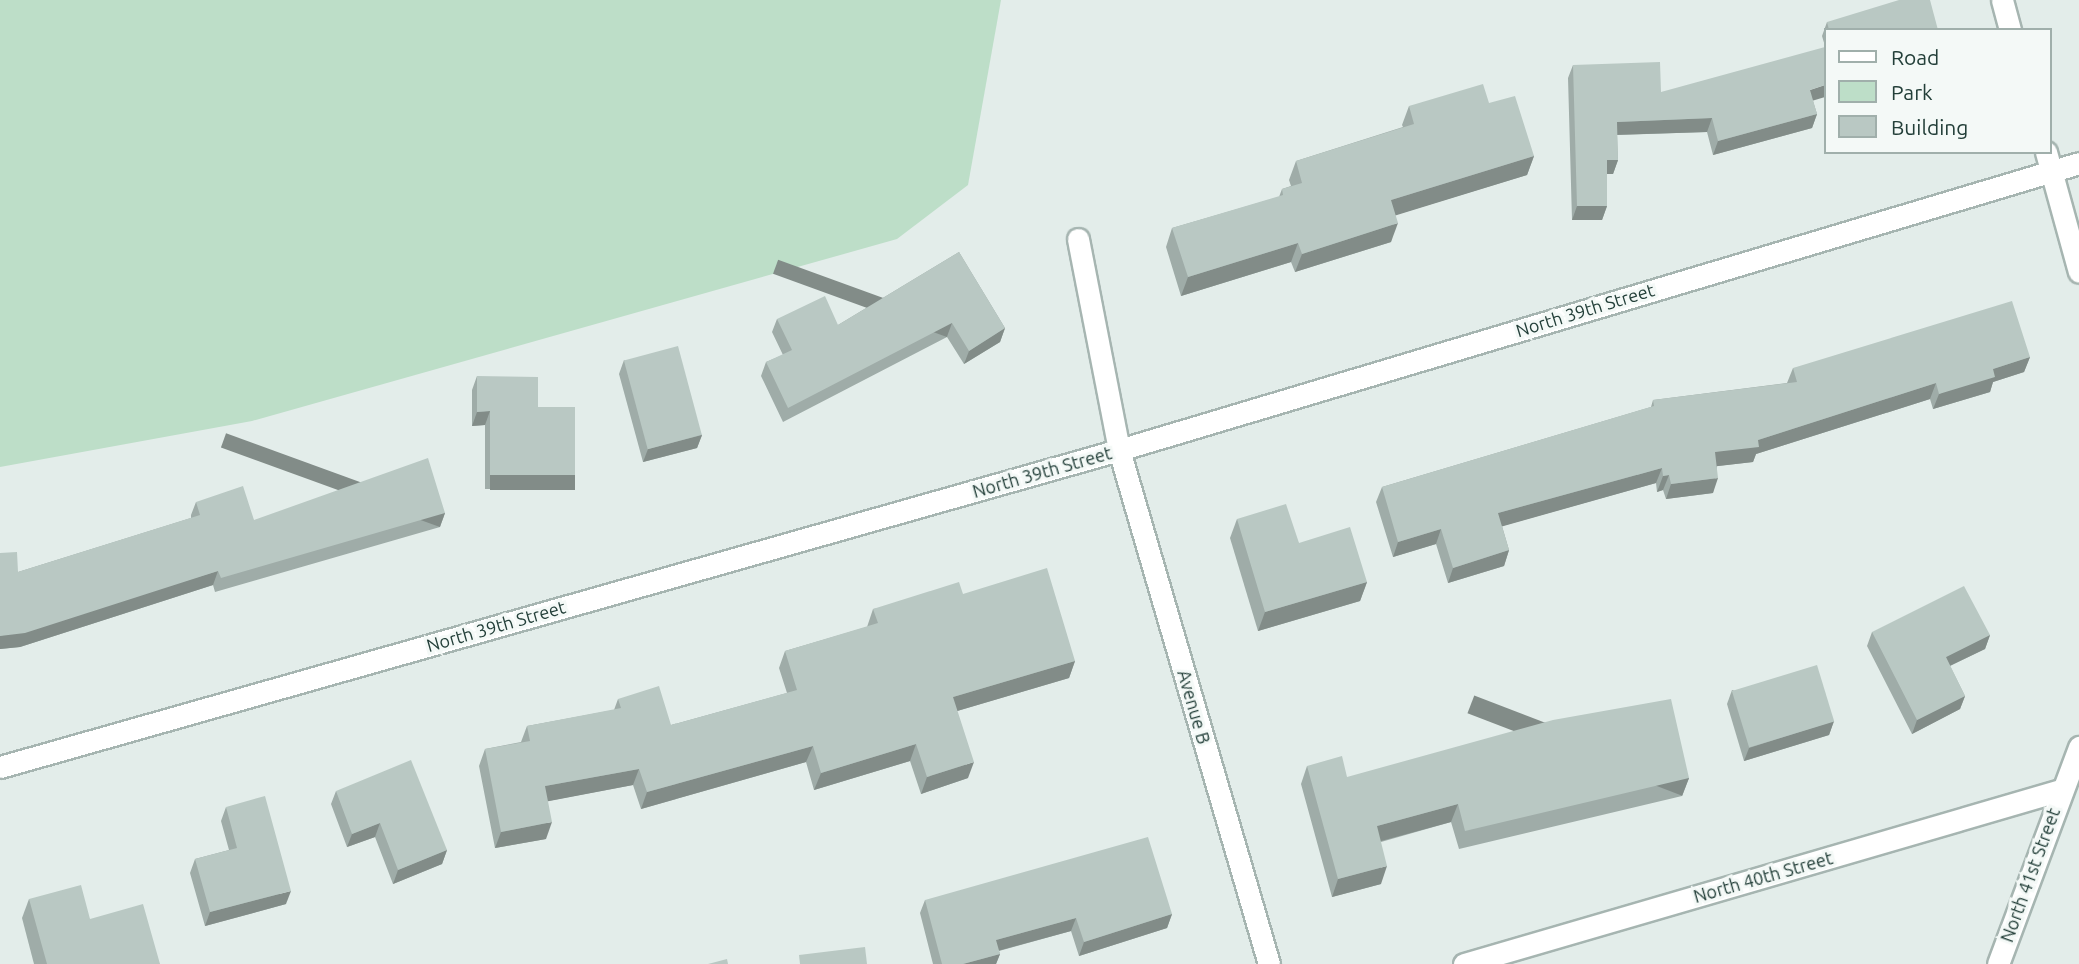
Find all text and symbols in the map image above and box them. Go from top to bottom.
legend [1824,28,2051,154]
text: Road [1891,45,1939,69]
text: Park [1891,80,1933,104]
text: Building [1891,115,1968,139]
street label: North 39th Street [1513,279,1657,341]
street label: North 39th Street [970,442,1114,502]
street label: North 39th Street [424,596,568,656]
street label: Avenue B [1173,667,1215,747]
street label: North 41st Street [1996,805,2064,945]
street label: North 40th Street [1691,847,1835,907]

